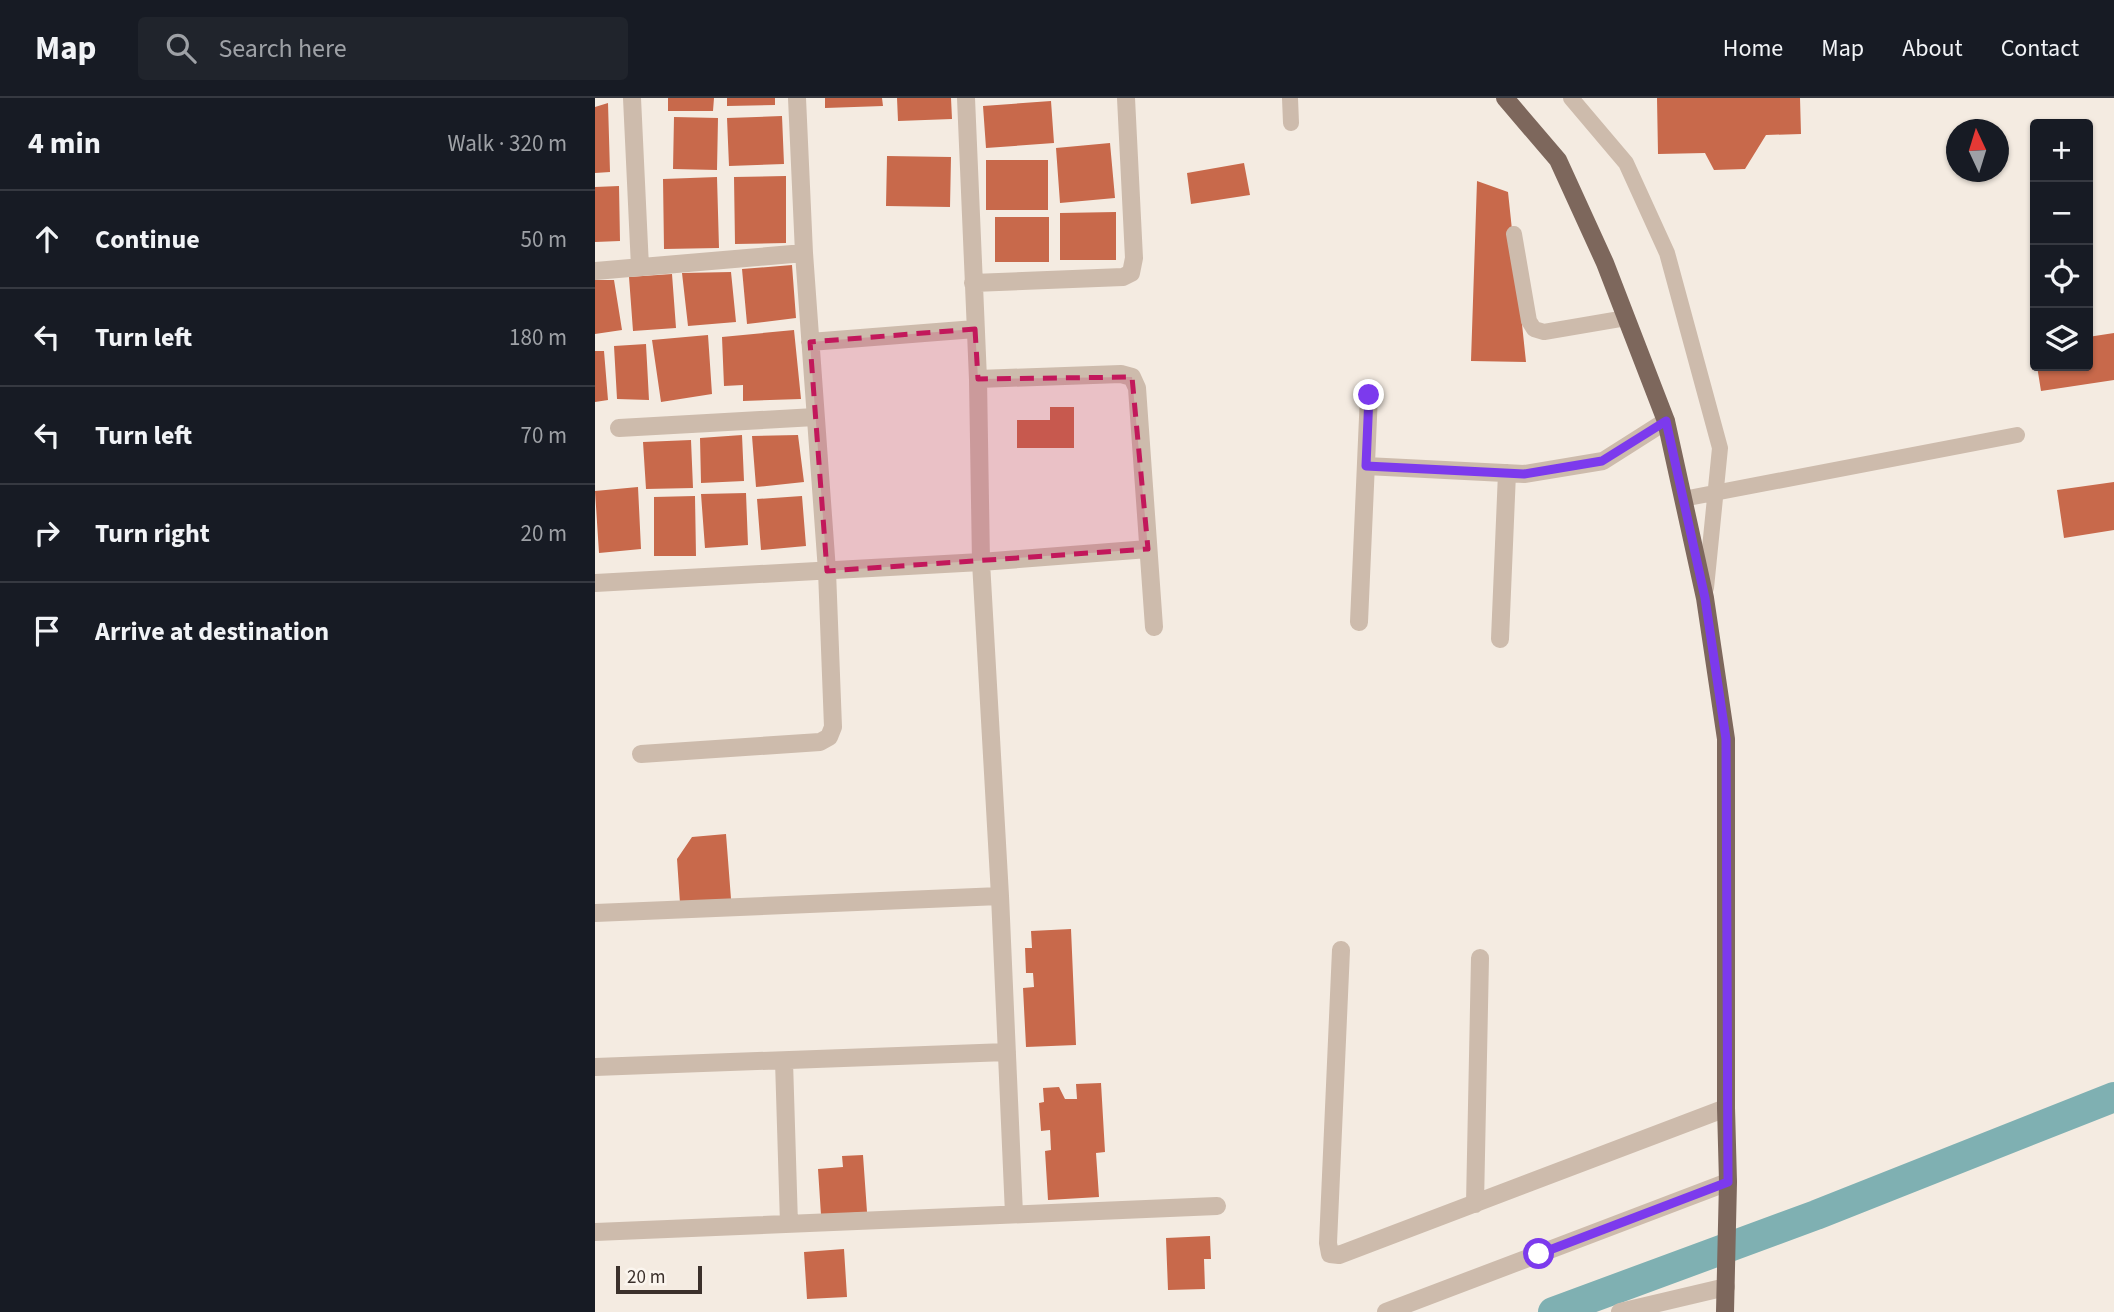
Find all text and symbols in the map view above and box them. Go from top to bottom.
search box [138,17,628,80]
text: Map [35,25,96,72]
icon: search [162,29,200,67]
text: Search here [218,30,347,67]
text: Home [1723,31,1783,66]
text: Map [1821,31,1864,66]
text: About [1902,31,1963,66]
text: Contact [2001,31,2079,66]
north arrow [1946,119,2009,182]
map controls [2030,119,2093,371]
button: + [2030,119,2093,182]
text: 4 min [28,122,101,165]
text: Walk · 320 m [448,127,567,160]
button: − [2030,182,2093,245]
icon: ahead [28,220,66,258]
text: Continue [95,221,200,258]
text: 50 m [520,223,567,256]
button: locate [2030,245,2093,308]
button: layers [2030,308,2093,371]
icon: left [28,318,66,356]
text: Turn left [95,319,192,356]
text: 180 m [509,321,567,354]
route end [1353,379,1384,410]
icon: left [28,416,66,454]
text: Turn left [95,417,192,454]
text: 70 m [520,419,567,452]
icon: right [28,514,66,552]
text: Turn right [95,515,210,552]
text: 20 m [520,517,567,550]
icon: arrive [28,612,66,650]
text: Arrive at destination [95,613,329,650]
route start [1523,1238,1554,1269]
scale bar [616,1263,702,1295]
text: 20 m [627,1264,665,1291]

